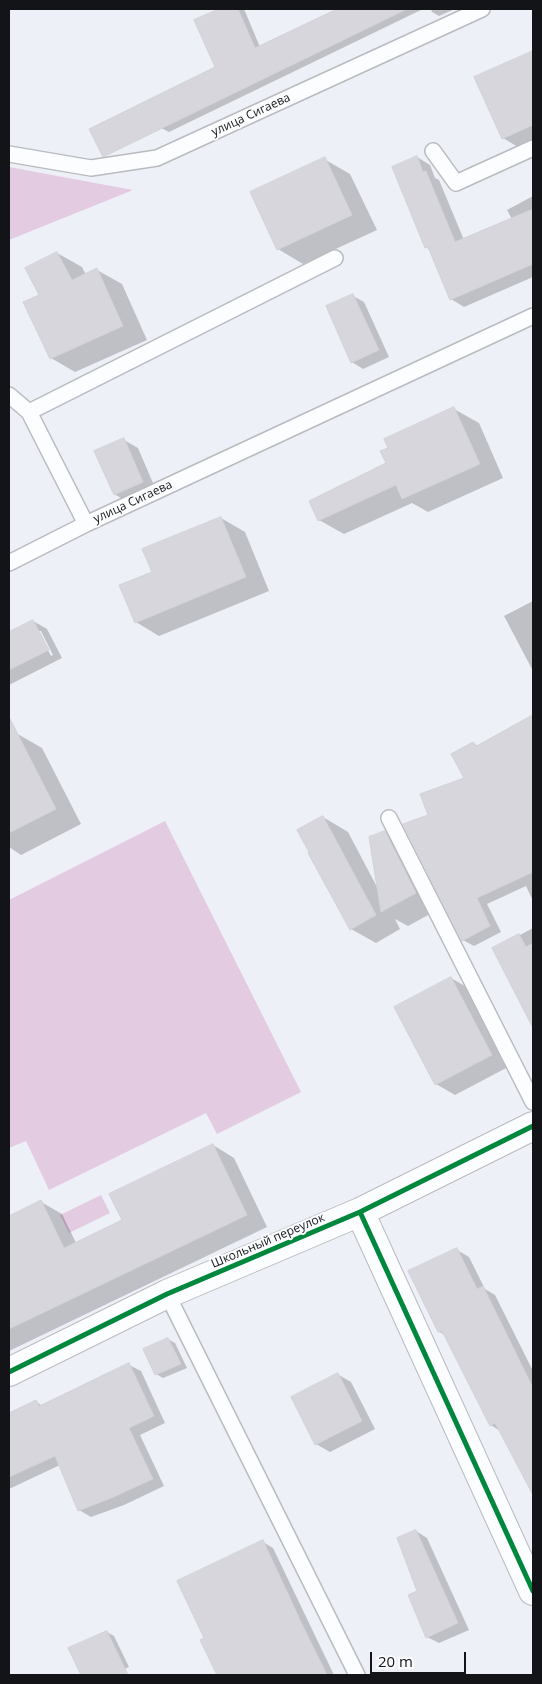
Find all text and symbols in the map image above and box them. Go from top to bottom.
street label: улица Сигаева [209,90,293,140]
street label: улица Сигаева [91,477,175,527]
street label: Школьный переулок [209,1211,327,1271]
scale bar [372,1642,468,1674]
text: 20 m [378,1651,413,1671]

